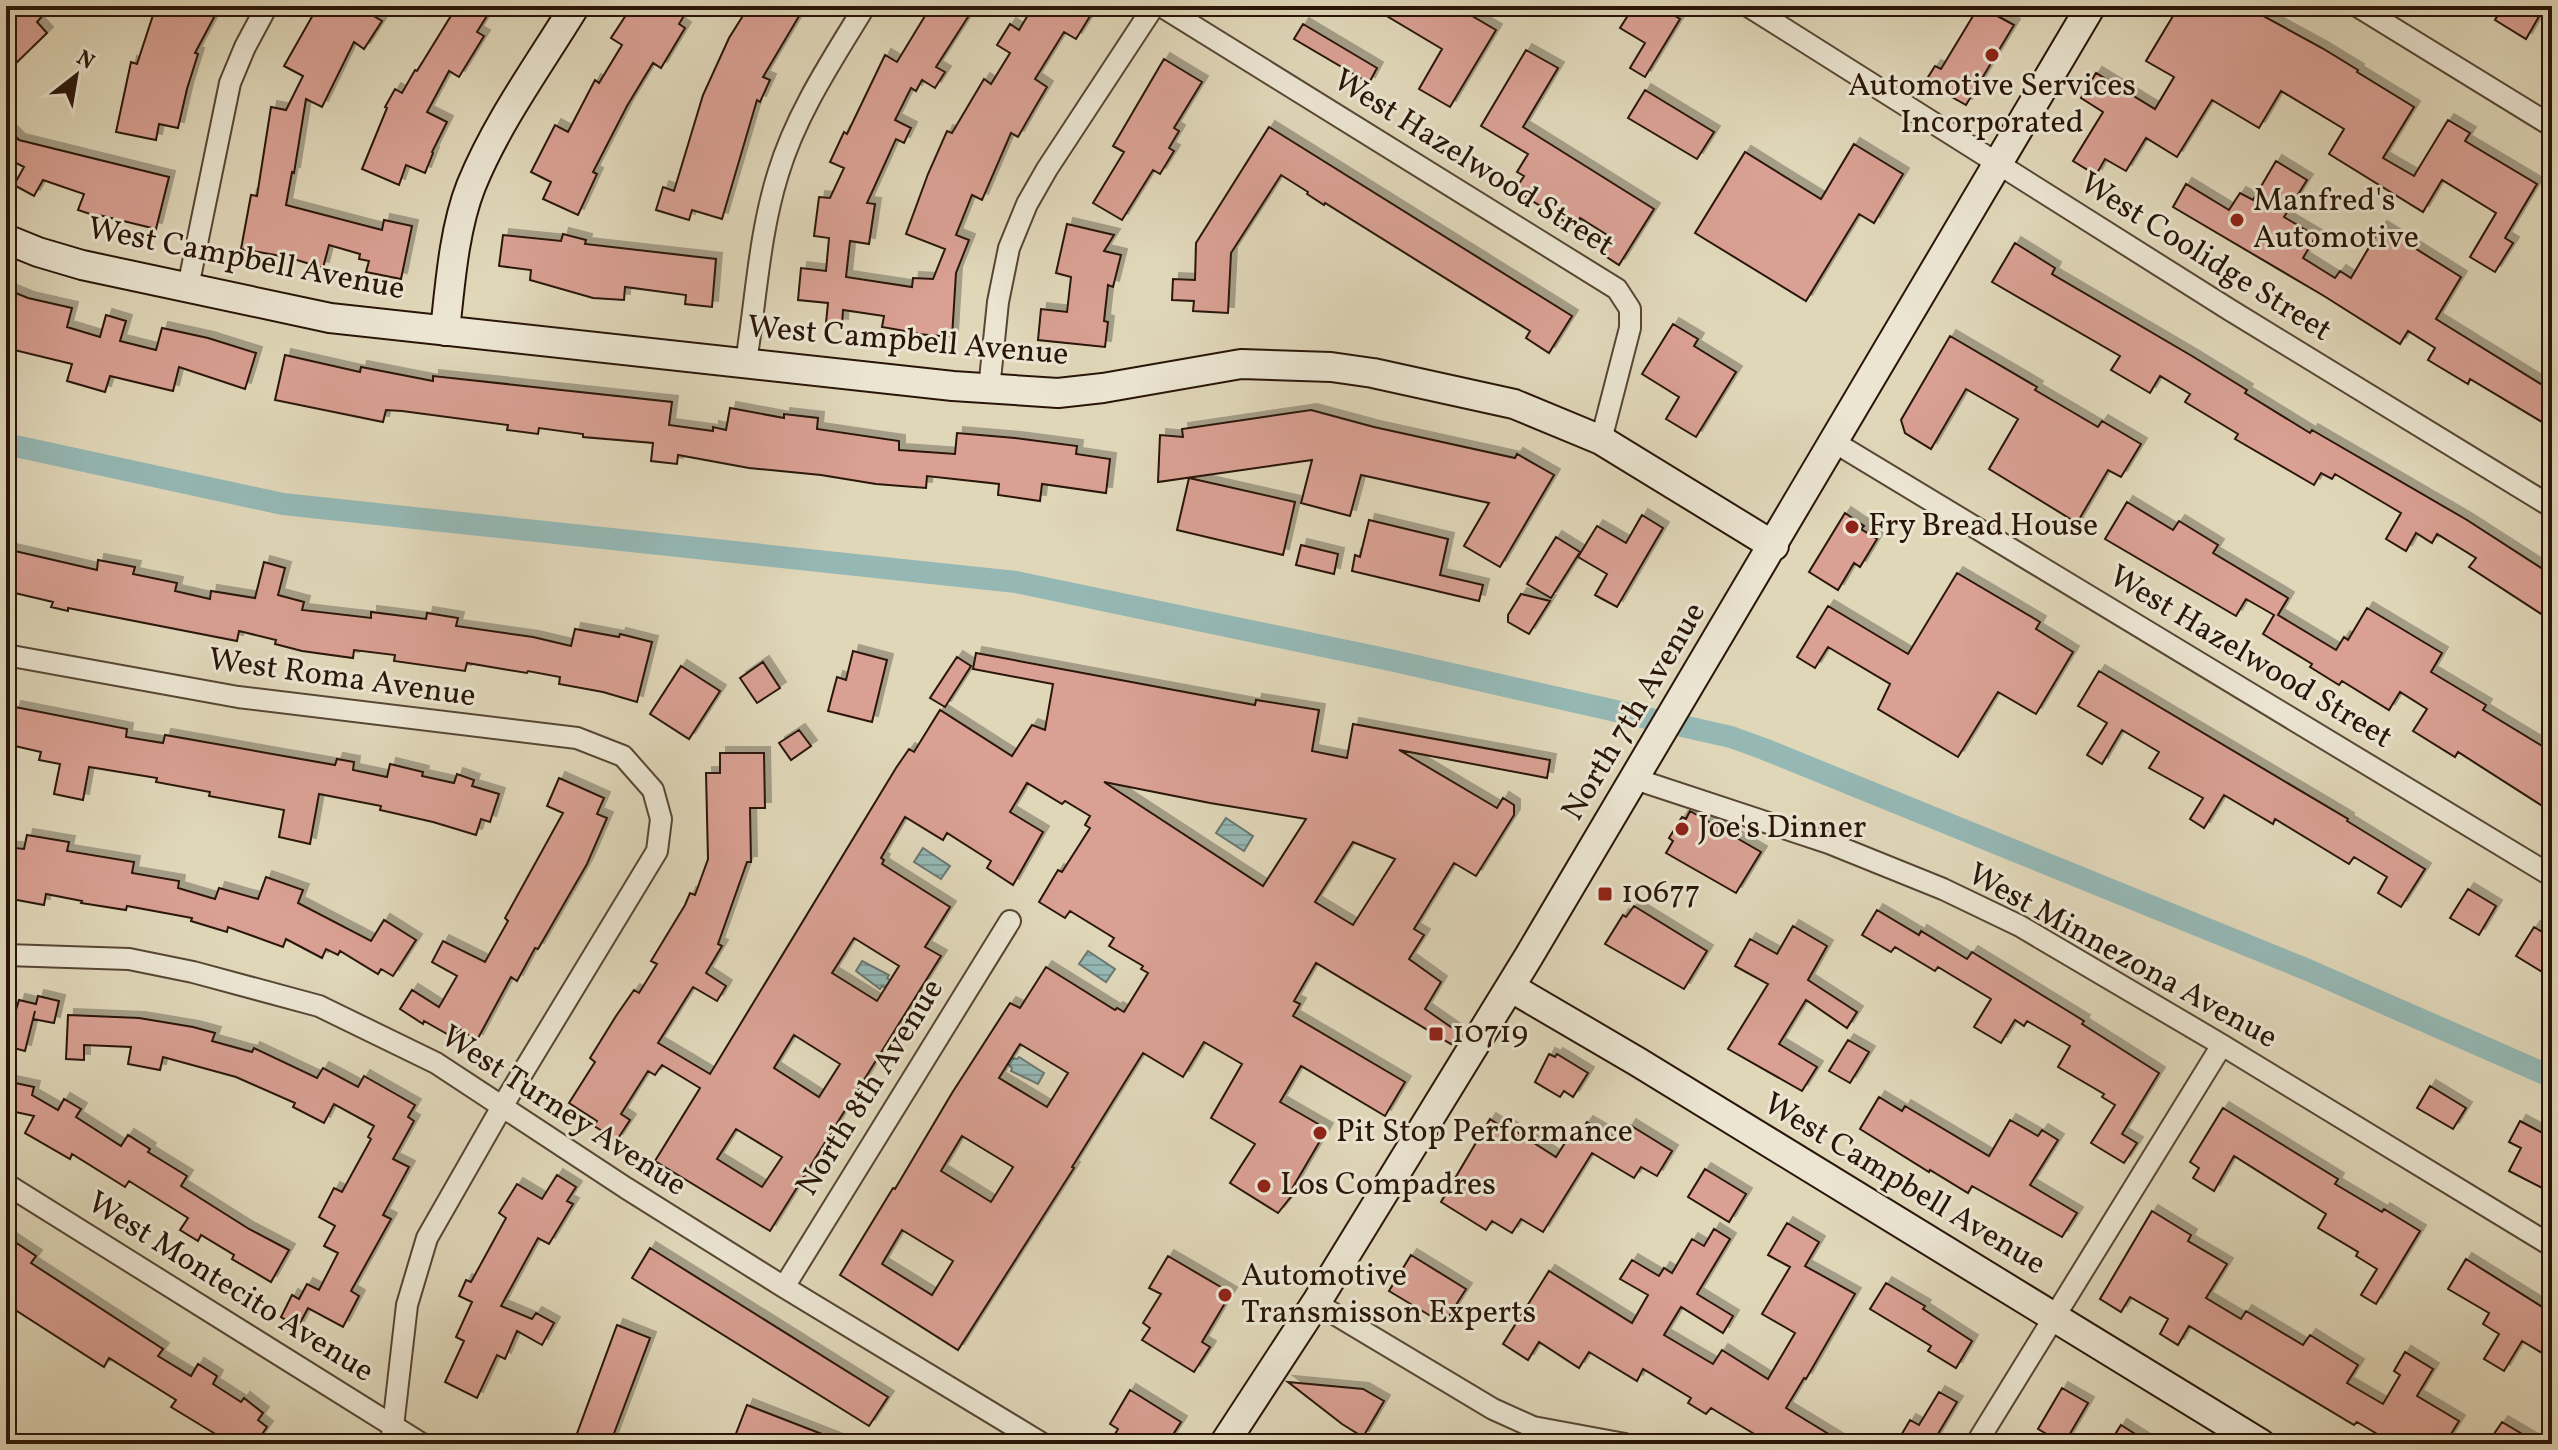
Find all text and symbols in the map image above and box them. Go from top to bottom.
north arrow [36,36,116,116]
text: N [70,44,100,78]
marker: Automotive Services Incorporated [1983,46,2001,64]
street label: West Hazelwood Street [1324,60,1622,268]
place label: Automotive Services Incorporated [1848,65,2136,146]
street label: West Coolidge Street [2071,163,2339,353]
place label: Manfred's Automotive [2253,180,2419,261]
street label: West Campbell Avenue [84,208,408,312]
marker: Manfred's Automotive [2228,211,2246,229]
street label: West Campbell Avenue [746,306,1070,378]
place label: Fry Bread House [1868,505,2098,549]
marker: Fry Bread House [1843,518,1861,536]
street label: West Hazelwood Street [2100,556,2400,760]
street label: North 7th Avenue [1552,594,1718,830]
street label: West Roma Avenue [205,638,479,720]
place label: Joe's Dinner [1698,807,1866,851]
marker: Joe's Dinner [1673,820,1691,838]
street label: West Minnezona Avenue [1959,853,2285,1061]
place label: 10677 [1621,872,1700,916]
marker: 10677 [1596,885,1614,903]
street label: North 8th Avenue [786,971,956,1205]
place label: 10719 [1452,1012,1528,1056]
street label: West Turney Avenue [431,1016,695,1208]
marker: 10719 [1427,1025,1445,1043]
street label: West Campbell Avenue [1755,1083,2053,1287]
place label: Pit Stop Performance [1336,1111,1633,1155]
marker: Pit Stop Performance [1311,1124,1329,1142]
place label: Los Compadres [1280,1164,1496,1208]
marker: Los Compadres [1255,1177,1273,1195]
street label: West Montecito Avenue [78,1182,382,1394]
place label: Automotive Transmisson Experts [1241,1255,1536,1336]
marker: Automotive Transmisson Experts [1216,1286,1234,1304]

